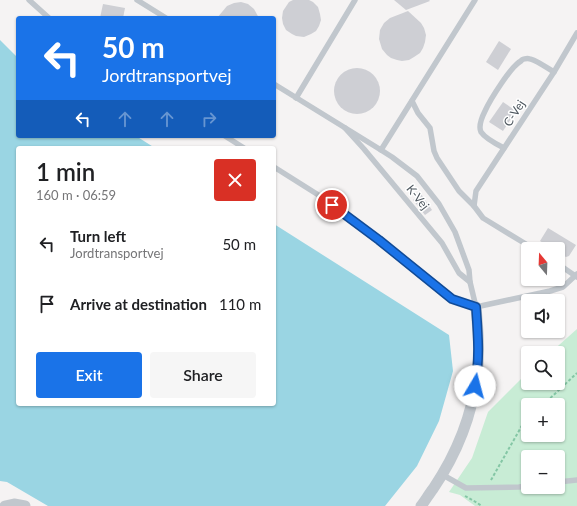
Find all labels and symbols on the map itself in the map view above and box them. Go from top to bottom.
street label: C-Vej [500,97,528,129]
street label: K-Vej [403,181,433,213]
pin [315,188,349,222]
north arrow [521,242,565,286]
position arrow [454,365,496,407]

